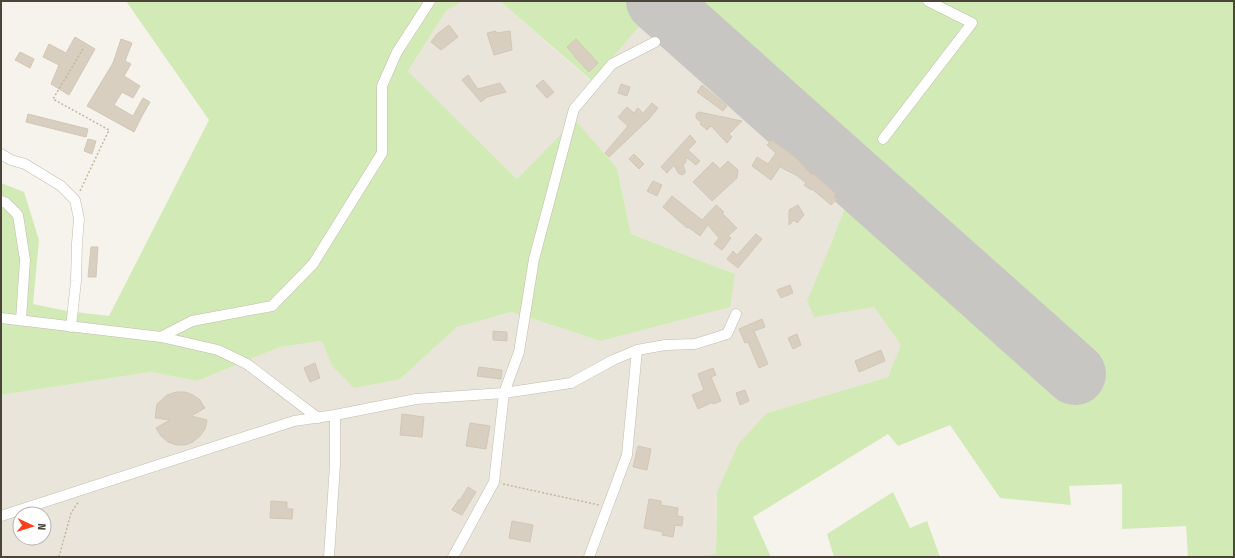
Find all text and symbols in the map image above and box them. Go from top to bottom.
north arrow [12,506,52,546]
text: N [35,523,48,530]

